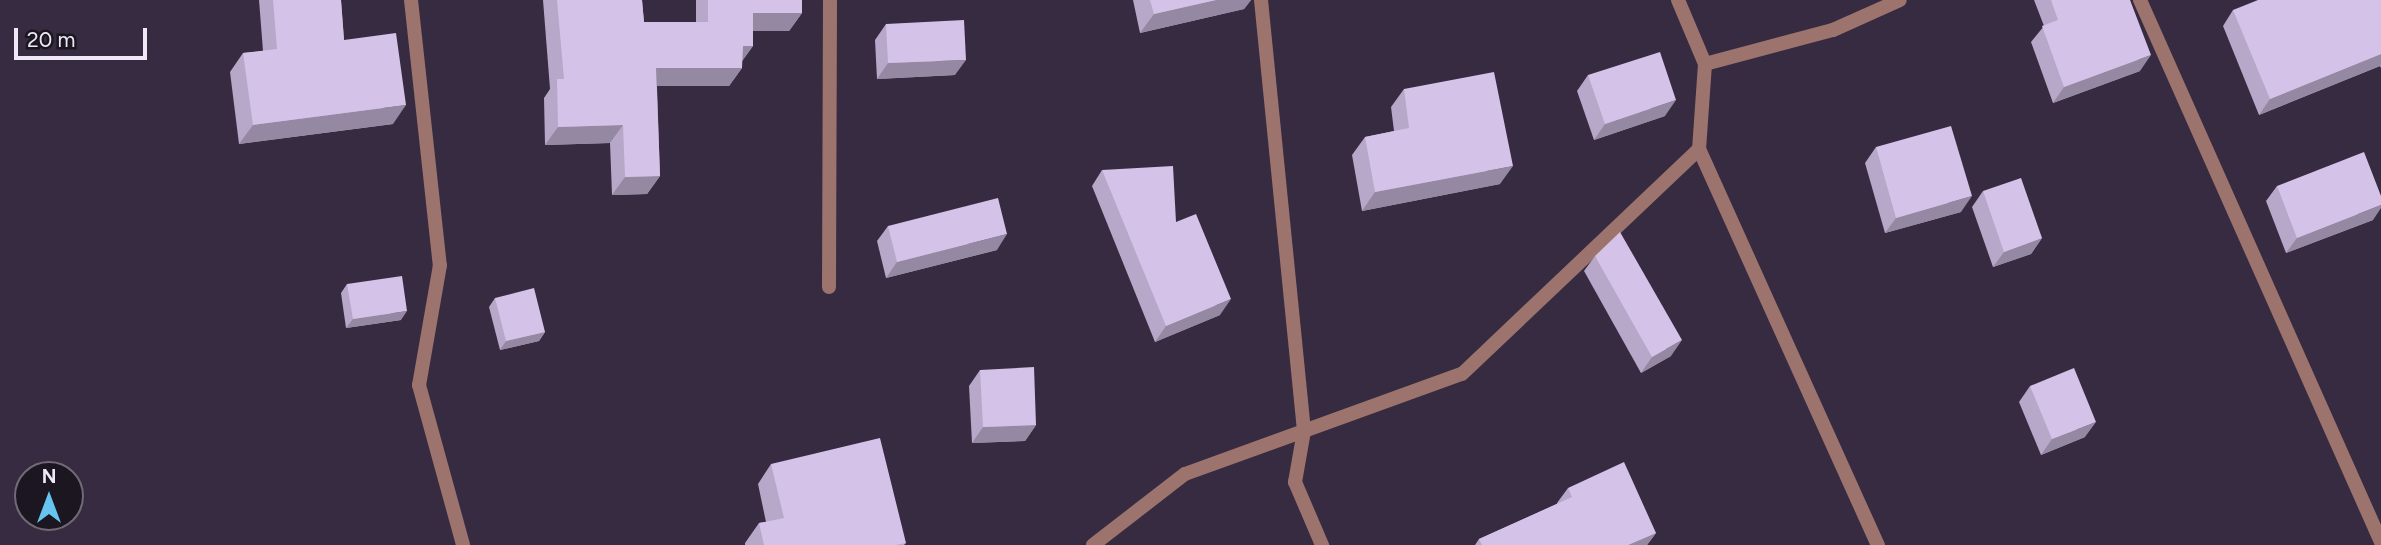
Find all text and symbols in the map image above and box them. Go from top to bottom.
scale bar [18,14,150,58]
text: 20 m [27,27,75,52]
north arrow [14,461,84,531]
text: N [42,465,56,488]

